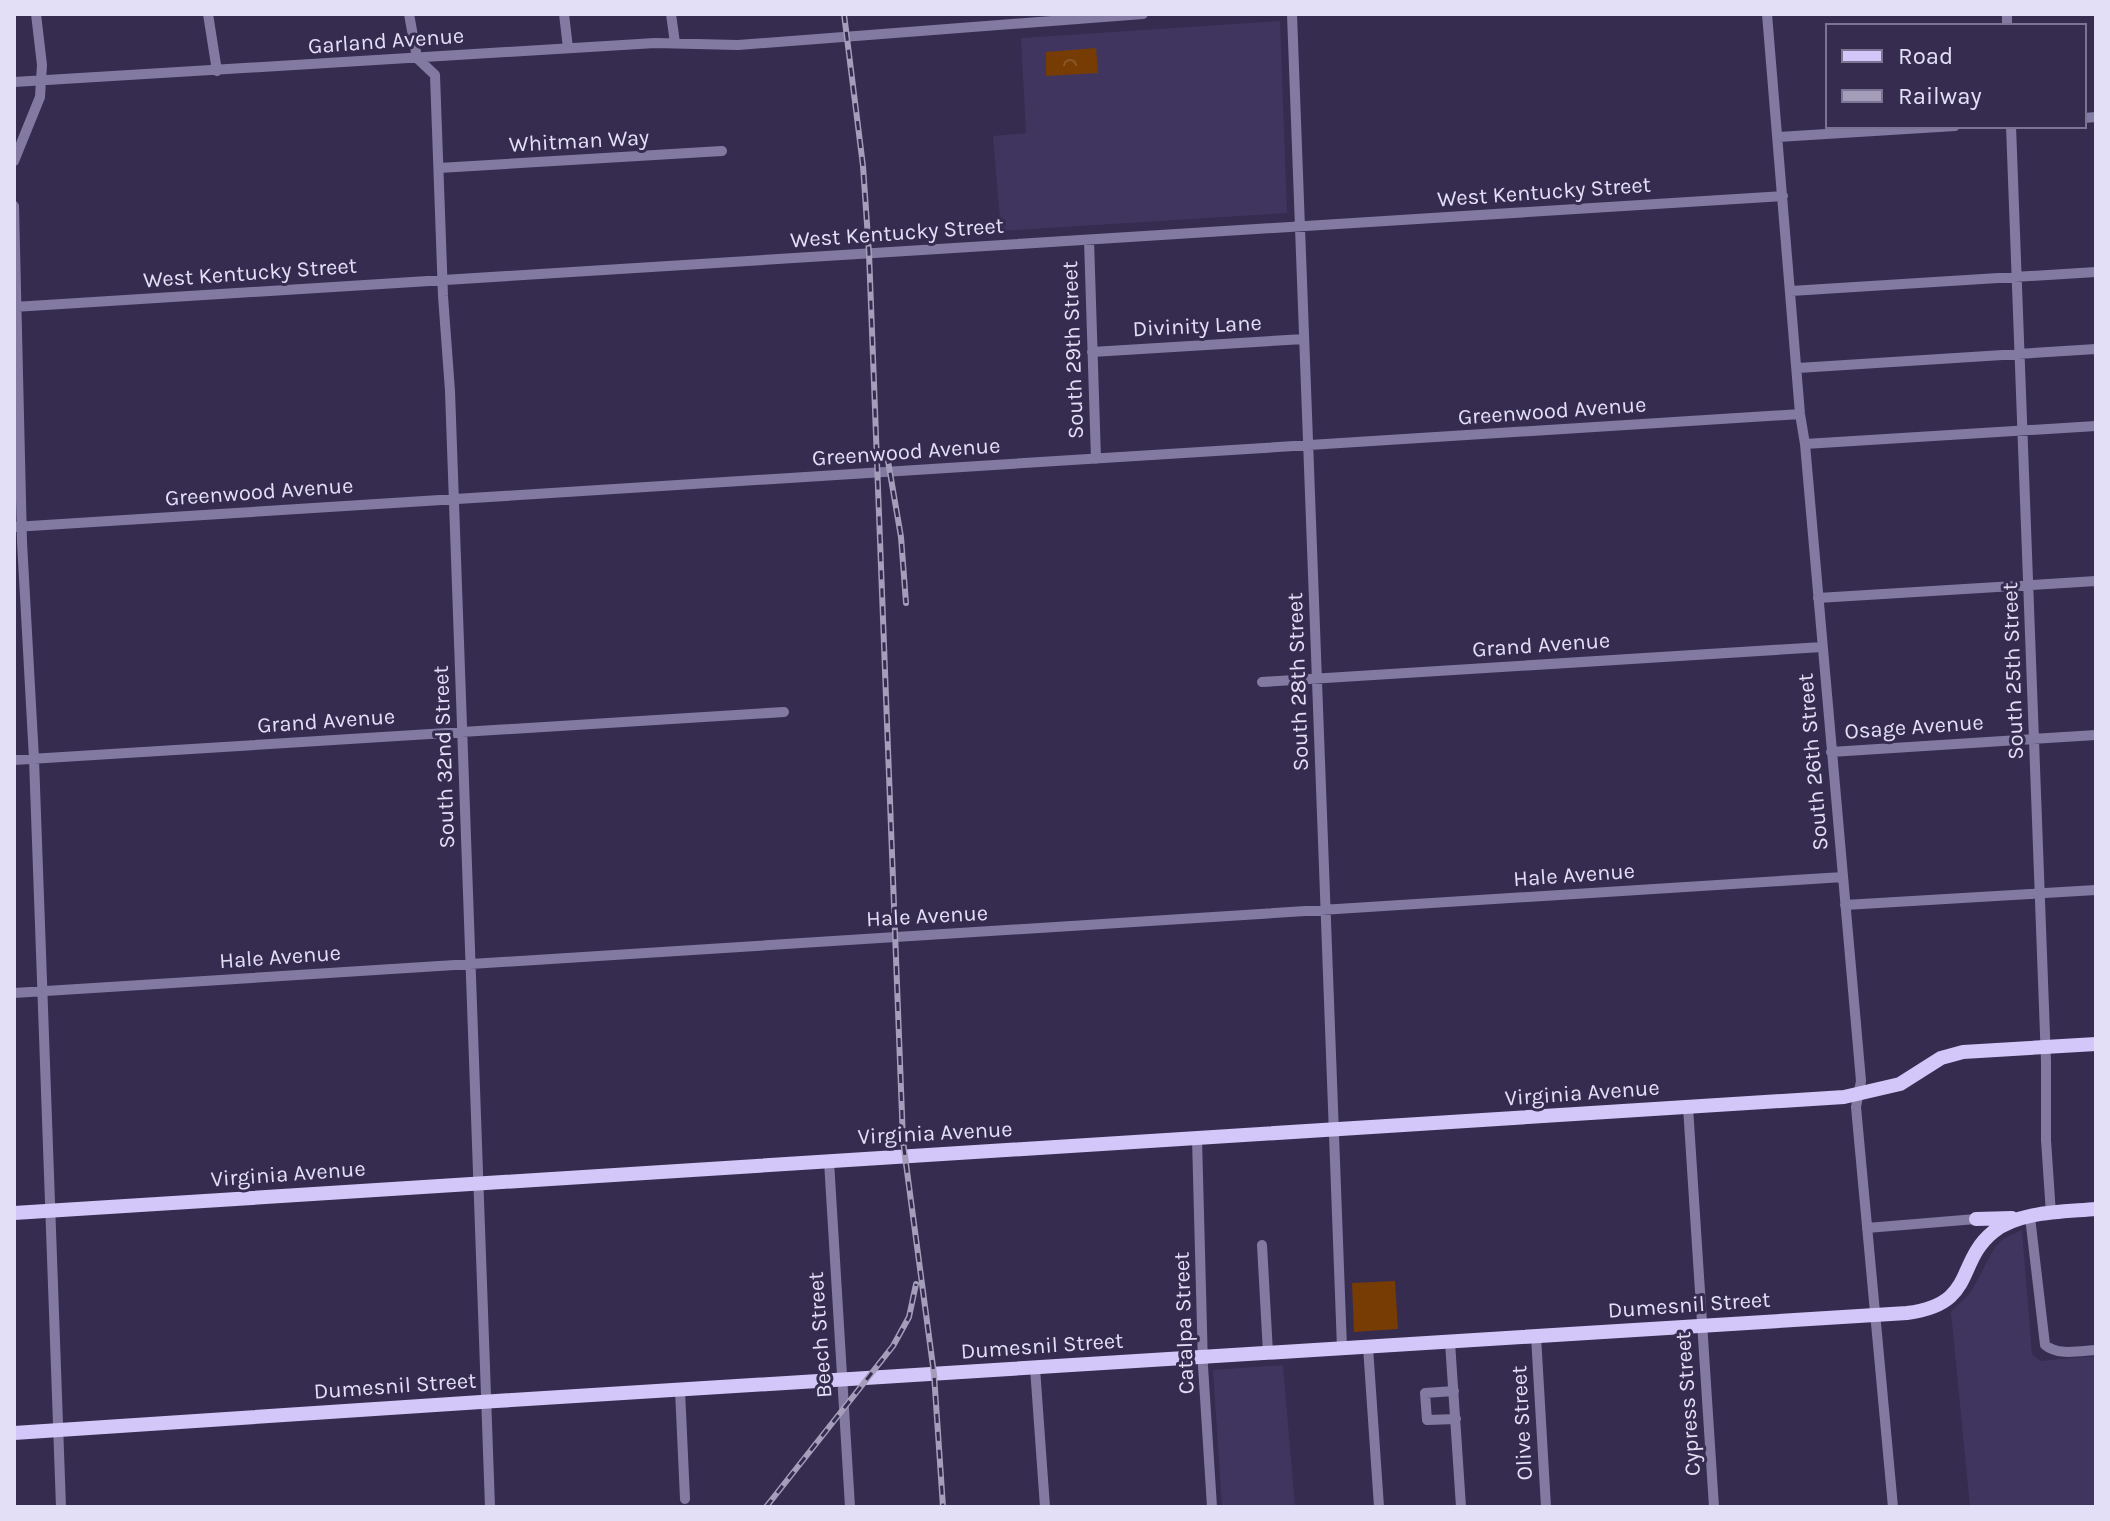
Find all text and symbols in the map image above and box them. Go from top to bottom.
street label: Garland Avenue [307,23,465,59]
legend [1826,24,2086,128]
text: Road [1898,42,1953,70]
text: Railway [1898,82,1982,110]
street label: Whitman Way [508,124,650,158]
street label: West Kentucky Street [1436,172,1652,212]
street label: West Kentucky Street [789,213,1005,253]
street label: West Kentucky Street [142,253,358,293]
street label: South 29th Street [1057,261,1089,439]
street label: Divinity Lane [1132,310,1262,342]
street label: Greenwood Avenue [1457,391,1647,431]
street label: Greenwood Avenue [811,432,1001,472]
street label: Greenwood Avenue [164,472,354,512]
street label: South 25th Street [1997,582,2029,760]
street label: South 28th Street [1282,592,1314,772]
street label: Grand Avenue [1471,627,1611,663]
street label: South 32nd Street [428,665,460,849]
street label: South 26th Street [1792,672,1834,852]
street label: Grand Avenue [256,703,396,739]
street label: Osage Avenue [1844,709,1984,745]
street label: Hale Avenue [1512,858,1636,892]
street label: Hale Avenue [866,900,989,932]
street label: Hale Avenue [218,940,342,974]
street label: Virginia Avenue [1504,1075,1660,1111]
street label: Virginia Avenue [857,1116,1013,1150]
street label: Virginia Avenue [210,1156,366,1192]
street label: Catalpa Street [1169,1251,1199,1395]
street label: Beech Street [803,1271,837,1399]
street label: Dumesnil Street [1607,1286,1771,1324]
street label: Dumesnil Street [960,1327,1124,1365]
street label: Cypress Street [1670,1331,1706,1477]
street label: Olive Street [1506,1365,1538,1481]
street label: Dumesnil Street [313,1367,477,1405]

